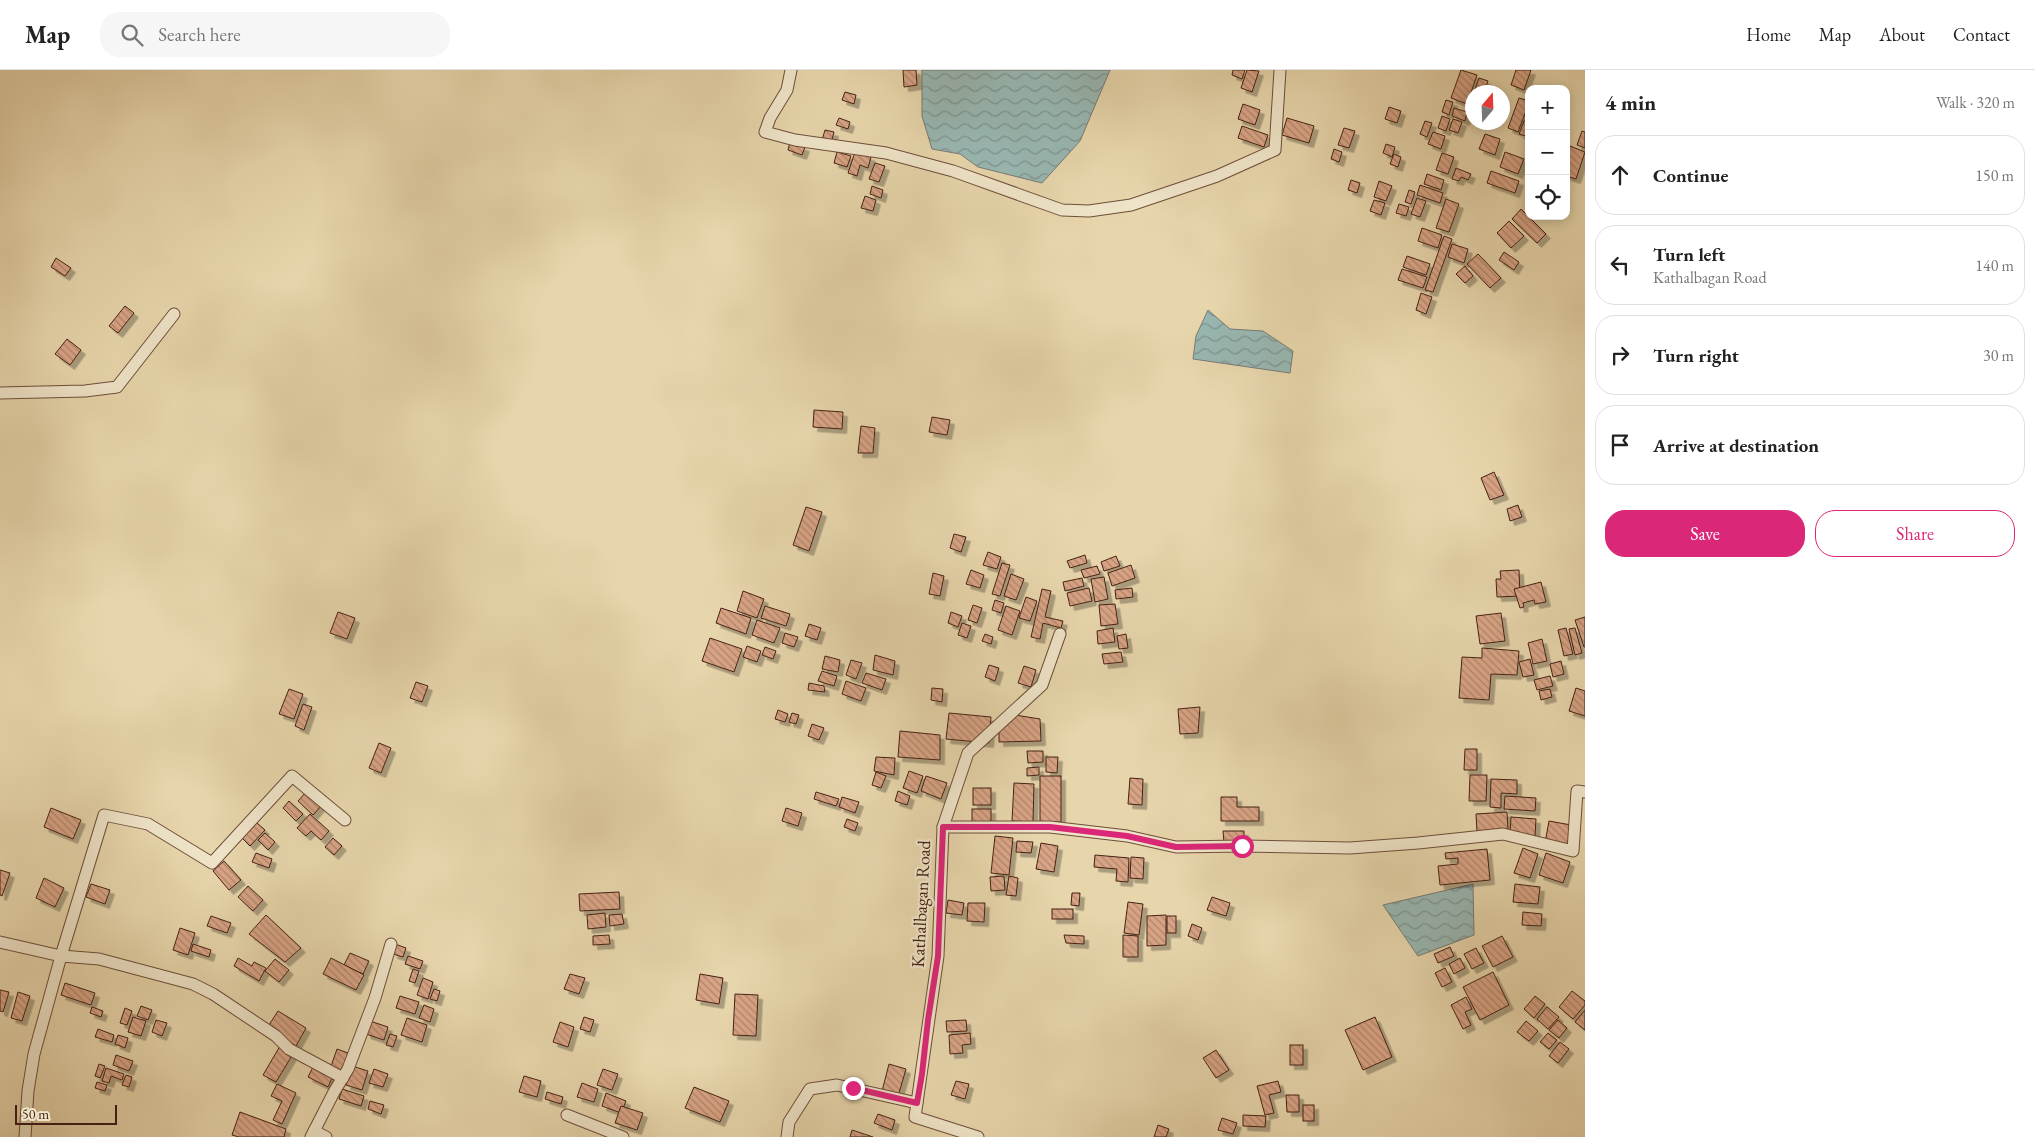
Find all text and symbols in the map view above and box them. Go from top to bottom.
search box [100,12,450,57]
text: Map [25,19,70,50]
icon: search [118,21,146,49]
text: Search here [158,22,241,47]
text: Home [1746,23,1791,46]
text: Map [1819,23,1851,46]
text: About [1879,23,1925,46]
text: Contact [1953,23,2010,46]
north arrow [1465,85,1510,130]
map controls [1525,85,1570,220]
button: + [1525,85,1570,130]
text: 4 min [1605,89,1656,116]
text: Walk · 320 m [1936,92,2015,113]
button: − [1525,130,1570,175]
icon: ahead [1606,161,1634,189]
text: Continue [1653,163,1728,188]
text: 150 m [1975,165,2014,186]
button: locate [1525,175,1570,220]
text: Turn left [1653,242,1725,267]
icon: left [1606,251,1634,279]
text: 140 m [1975,255,2014,276]
text: Kathalbagan Road [1653,267,1767,288]
icon: right [1606,341,1634,369]
text: Turn right [1653,343,1739,368]
text: 30 m [1983,345,2014,366]
icon: arrive [1606,431,1634,459]
text: Arrive at destination [1653,433,1819,458]
button: Save [1605,510,1805,557]
button: Share [1815,510,2015,557]
route start [1231,835,1254,858]
street label: Kathalbagan Road [906,839,935,968]
route end [842,1077,865,1100]
scale bar [15,1102,118,1125]
text: 50 m [22,1105,49,1123]

